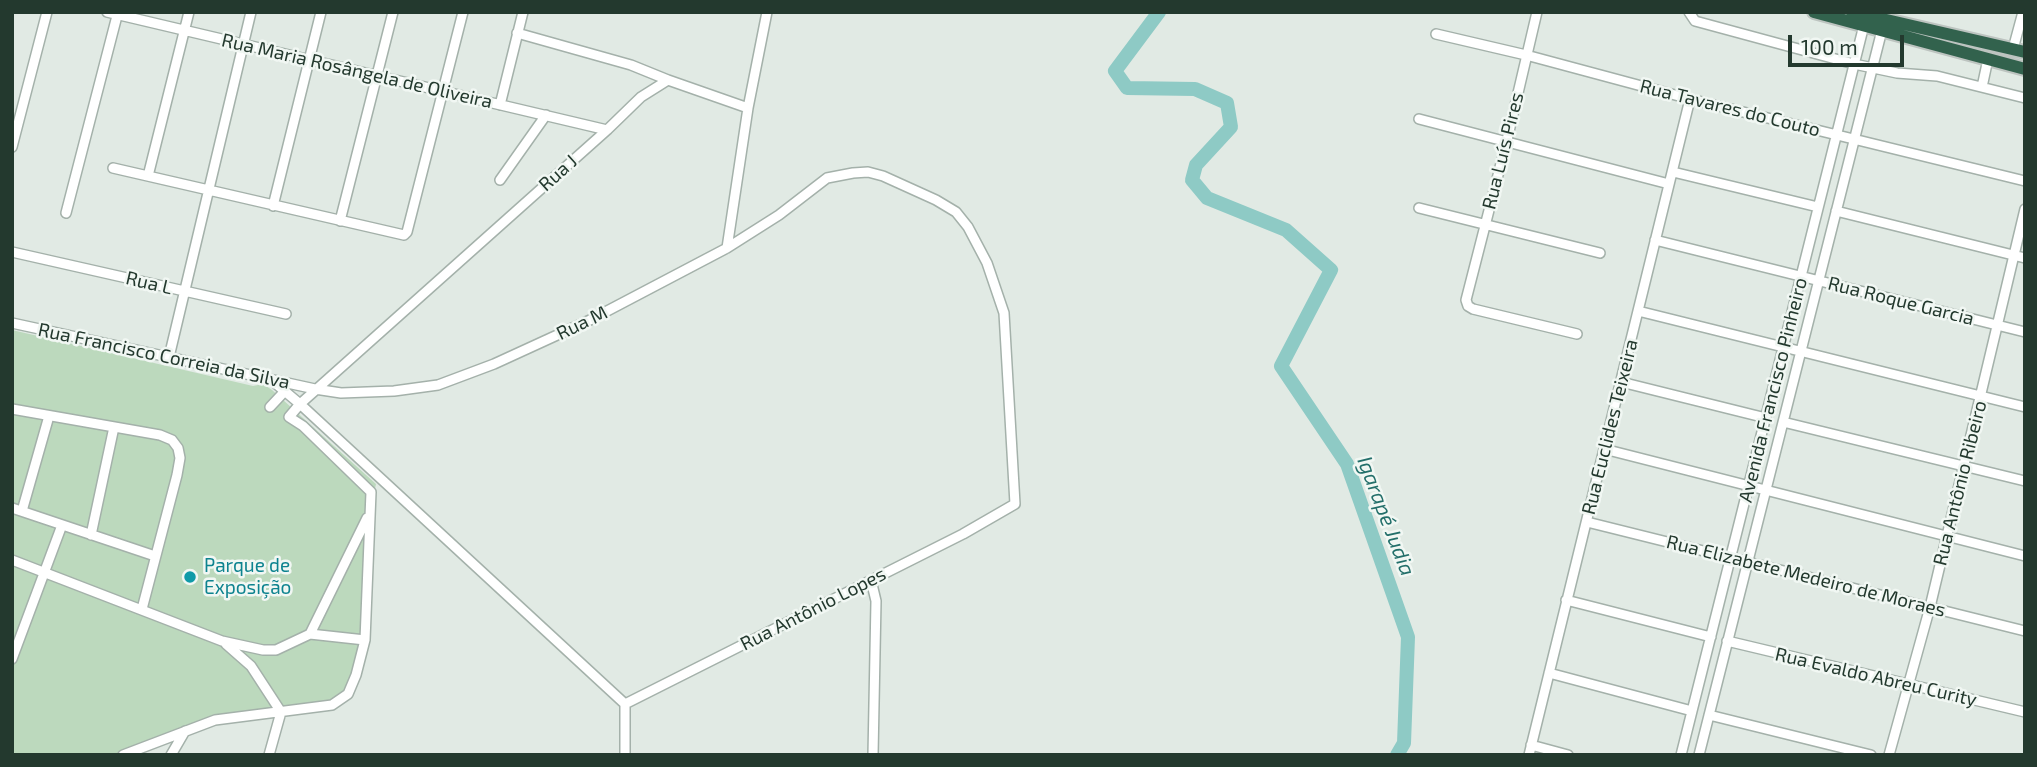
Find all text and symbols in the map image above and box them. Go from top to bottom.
scale bar [1792,21,1908,65]
street label: Rua Maria Rosângela de Oliveira [219,29,495,113]
text: 100 m [1801,34,1858,59]
street label: Rua Tavares do Couto [1637,75,1823,141]
street label: Rua Luís Pires [1477,90,1529,212]
street label: Rua J [534,150,582,196]
street label: Rua L [124,267,174,299]
street label: Rua Roque Garcia [1825,272,1977,330]
street label: Avenida Francisco Pinheiro [1734,275,1812,505]
street label: Rua M [553,301,611,345]
street label: Rua Francisco Correia da Silva [36,318,292,394]
street label: Rua Euclides Teixeira [1577,337,1643,517]
street label: Rua Antônio Ribeiro [1928,398,1992,568]
water label: Igarapé Judia [1352,453,1420,579]
street label: Rua Elizabete Medeiro de Moraes [1664,530,1948,622]
place label: Parque de Exposição [204,555,291,599]
street label: Rua Antônio Lopes [736,562,890,656]
marker: Parque de Exposição [182,569,198,585]
street label: Rua Evaldo Abreu Curity [1773,643,1979,711]

